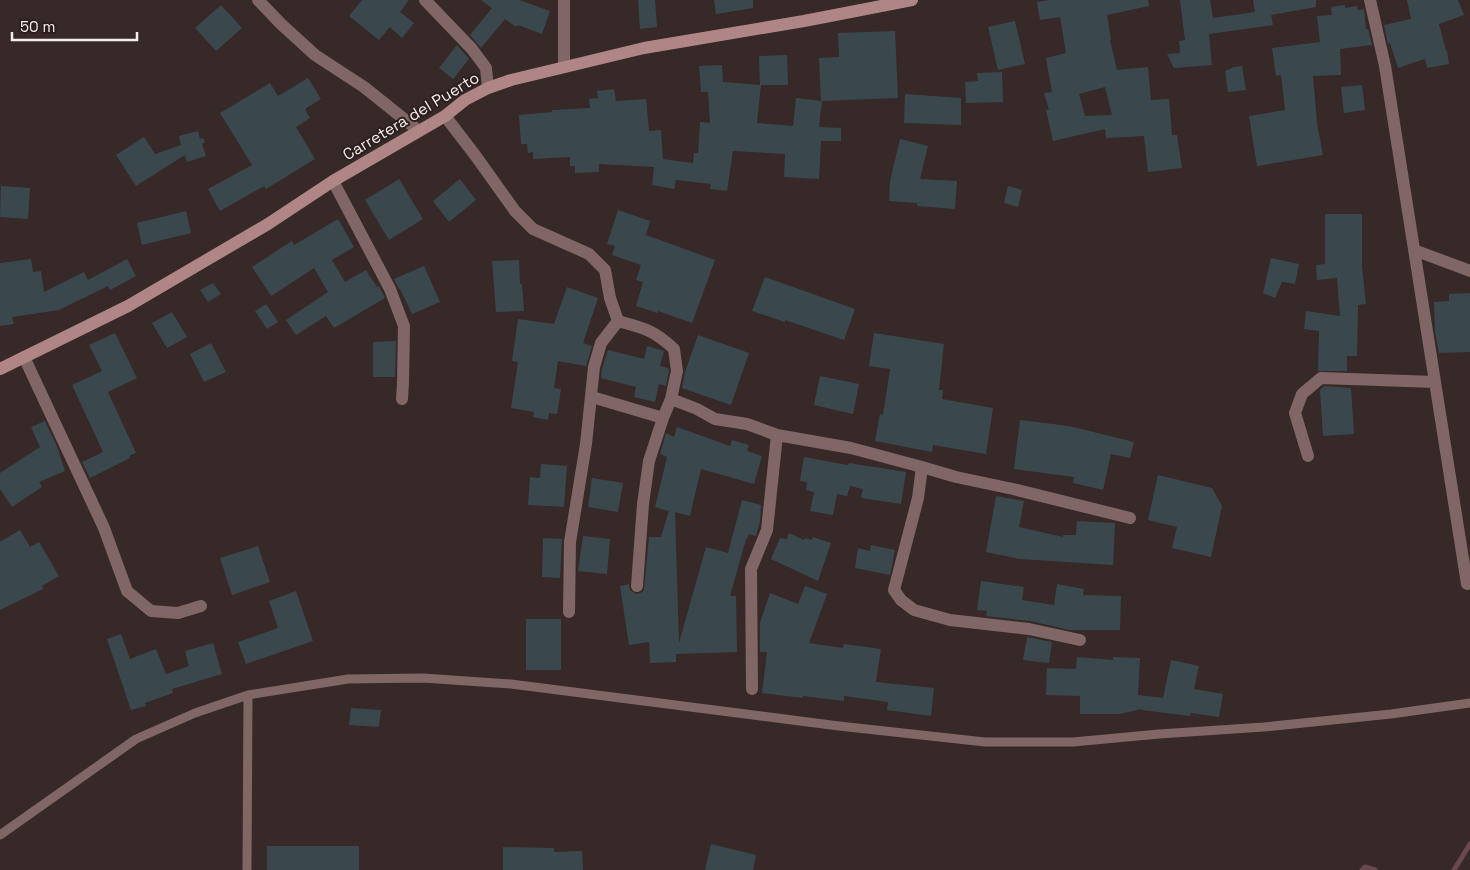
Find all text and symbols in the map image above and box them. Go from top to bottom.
scale bar [12,10,138,42]
text: 50 m [20,17,55,36]
street label: Carretera del Puerto [339,67,483,165]

